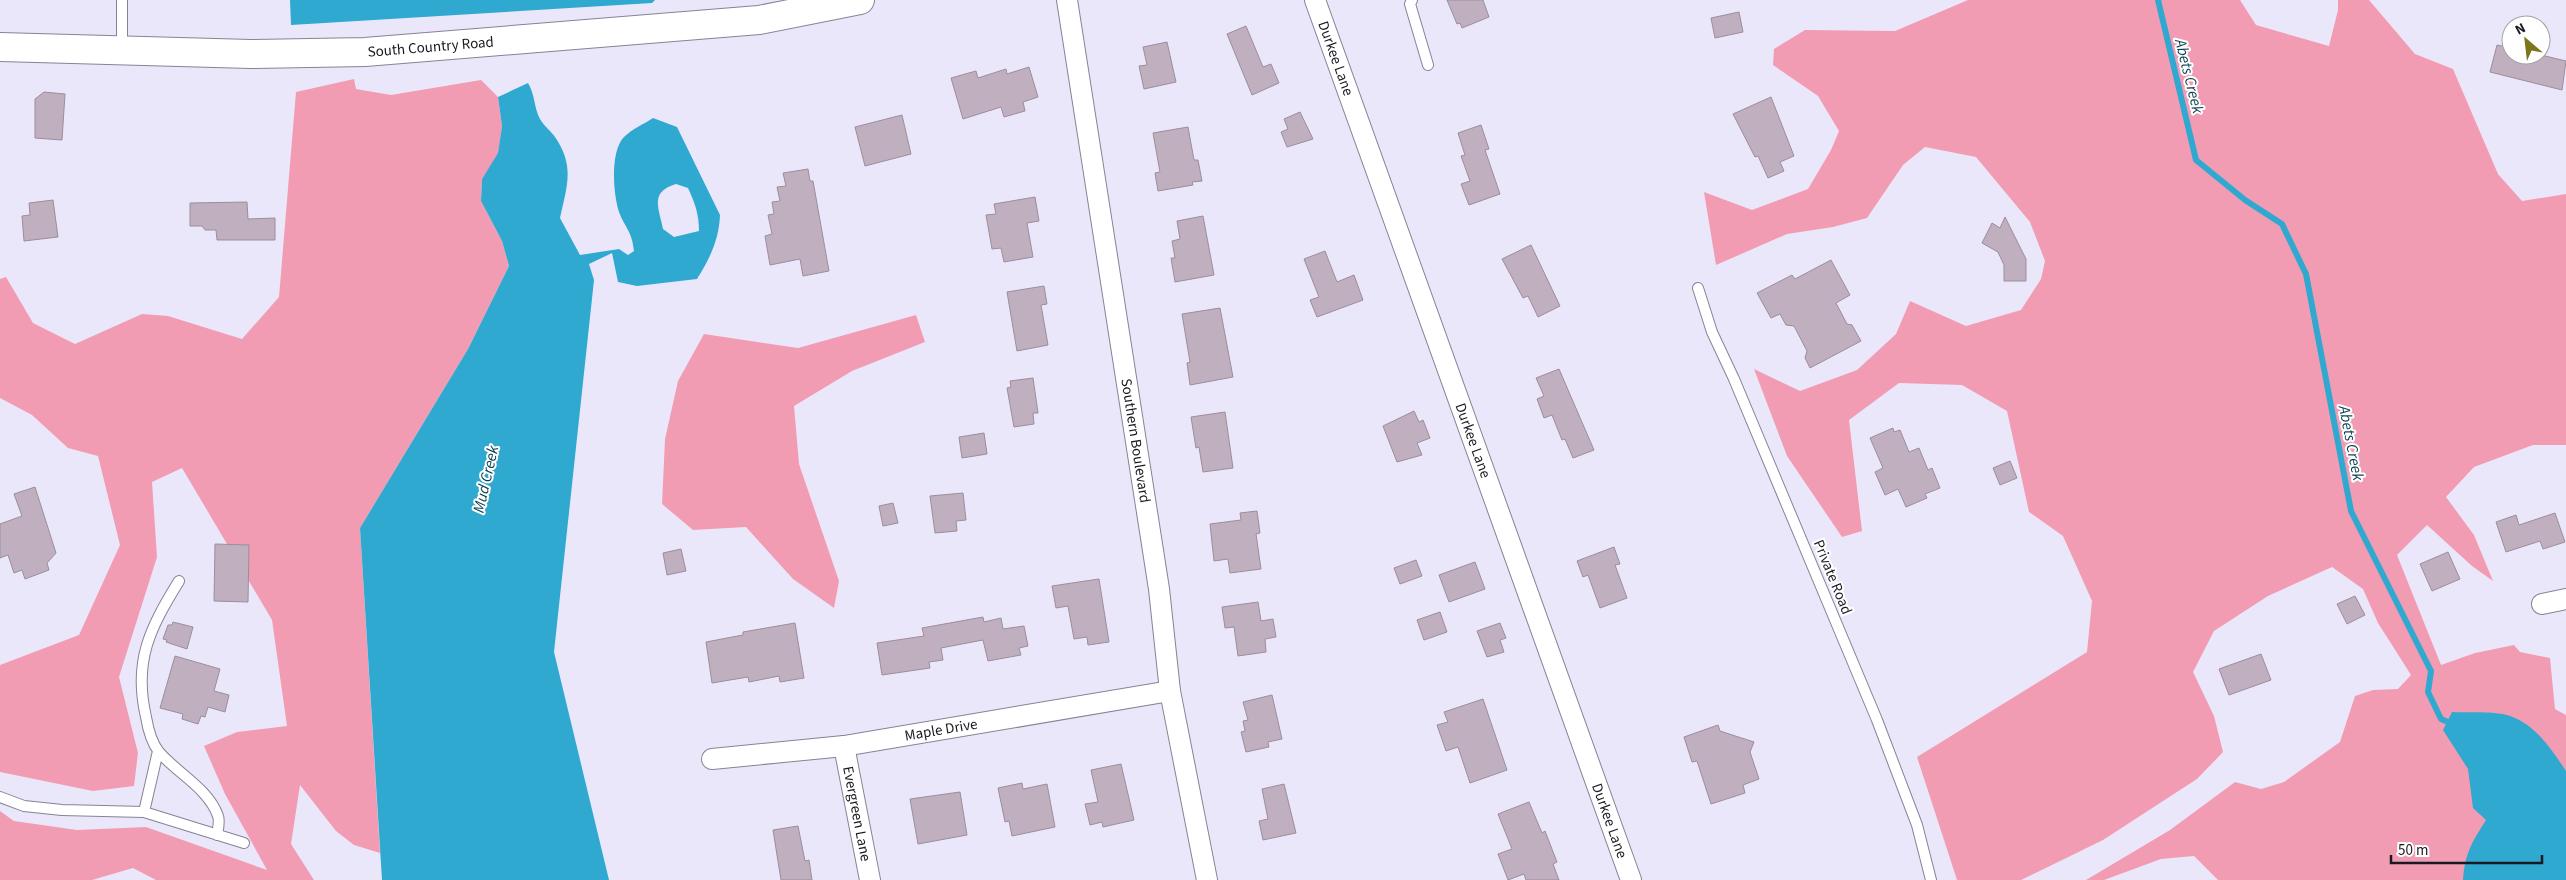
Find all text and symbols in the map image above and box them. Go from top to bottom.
north arrow [2501,15,2551,65]
street label: Durkee Lane [1312,18,1359,99]
text: N [2512,18,2529,40]
street label: South Country Road [367,32,495,63]
water label: Abets Creek [2169,36,2209,116]
street label: Southern Boulevard [1115,377,1155,504]
street label: Durkee Lane [1450,400,1496,481]
water label: Abets Creek [2333,403,2369,483]
water label: Mud Creek [468,443,504,515]
street label: Private Road [1808,537,1857,618]
street label: Maple Drive [903,714,979,747]
street label: Evergreen Lane [837,764,876,863]
street label: Durkee Lane [1586,780,1632,861]
scale bar [2391,832,2542,864]
text: 50 m [2398,840,2428,861]

